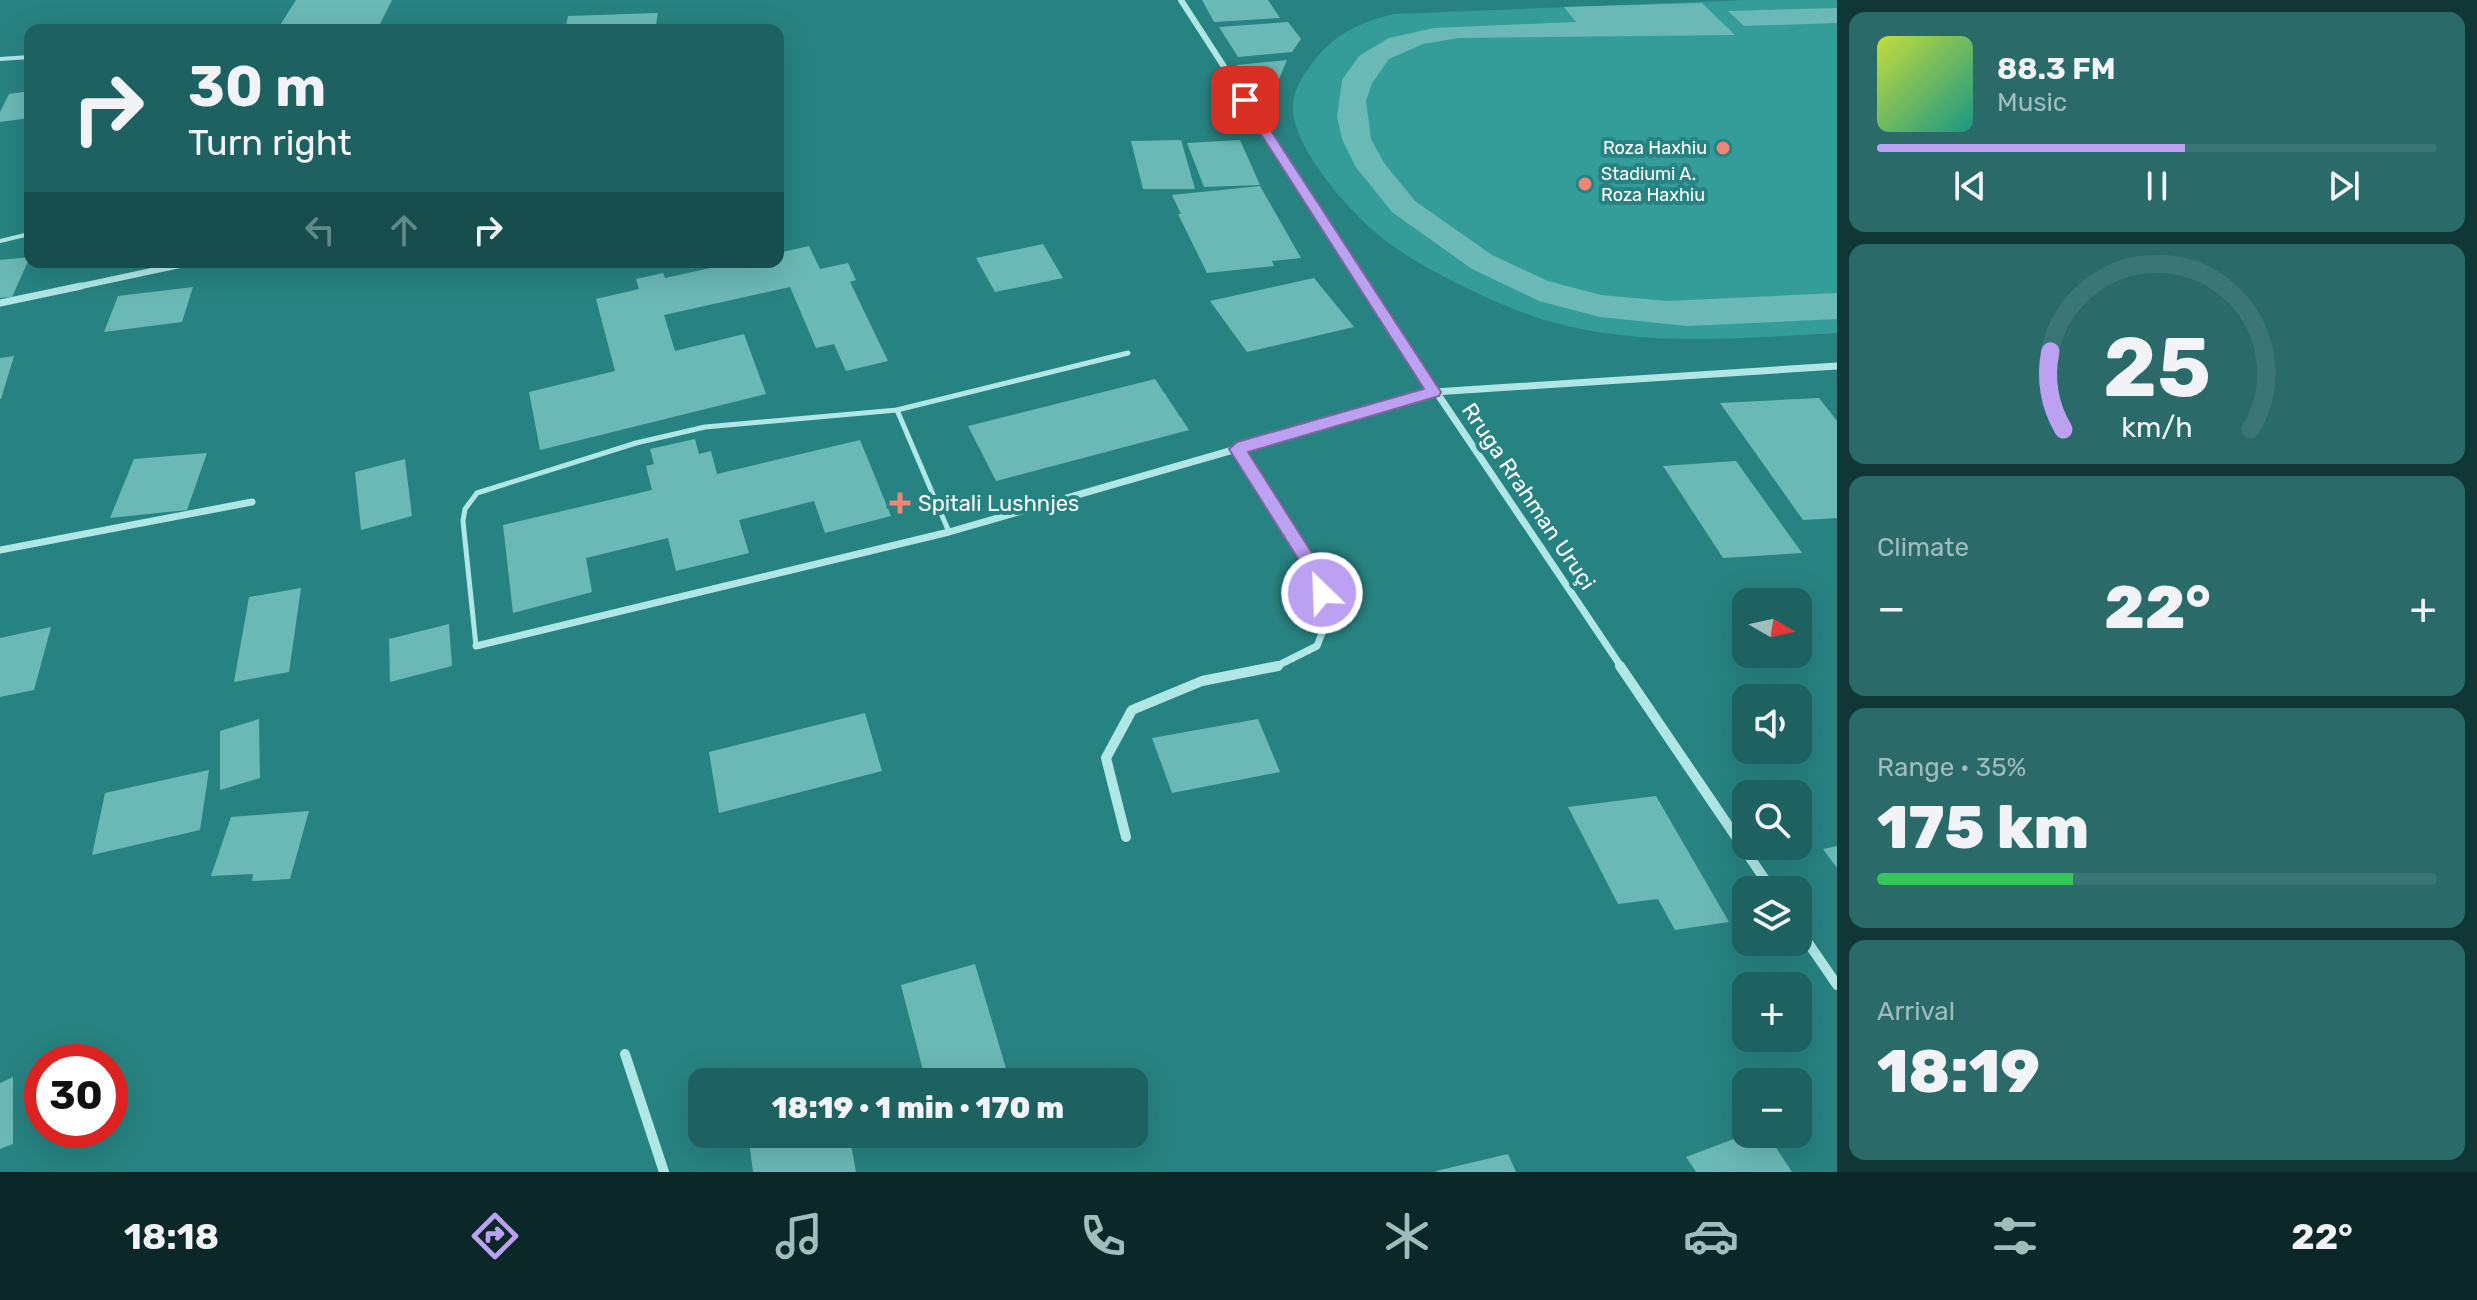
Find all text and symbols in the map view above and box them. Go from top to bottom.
text: 88.3 FM [1997,51,2116,87]
text: 30 m [188,54,326,120]
icon: right [56,56,160,160]
pin [1211,66,1279,134]
icon: arrive [1223,78,1267,122]
text: Music [1997,87,2067,118]
text: Turn right [188,121,352,164]
place label: Roza Haxhiu [1603,137,1707,159]
marker: Roza Haxhiu [1714,139,1732,157]
place label: Stadiumi A. Roza Haxhiu [1601,163,1705,206]
icon: previous [1948,164,1992,208]
icon: pause [2135,164,2179,208]
icon: next [2322,164,2366,208]
marker: Stadiumi A. Roza Haxhiu [1576,175,1594,193]
icon: left [298,208,342,252]
icon: ahead [382,208,426,252]
icon: right [466,208,510,252]
text: 25 [2103,318,2211,417]
street label: Rruga Rrahman Uruçi [1456,398,1601,595]
text: km/h [2121,410,2193,444]
place label: Spitali Lushnjes [918,490,1079,517]
marker: Spitali Lushnjes [889,492,911,514]
text: Climate [1877,532,1969,563]
position arrow [1280,551,1364,635]
text: 22° [2104,572,2211,643]
text: − [1877,582,1906,634]
text: + [2410,582,2437,634]
north arrow [1732,588,1812,668]
map controls [1732,588,1812,1148]
button: sound [1732,684,1812,764]
text: Range · 35% [1877,752,2026,783]
button: search [1732,780,1812,860]
text: 175 km [1877,792,2089,863]
button: layers [1732,876,1812,956]
button: + [1732,972,1812,1052]
text: Arrival [1877,996,1955,1027]
text: 18:19 [1877,1036,2040,1107]
speed limit sign: 30 [24,1044,128,1148]
button: − [1732,1068,1812,1148]
text: 18:19 · 1 min · 170 m [772,1090,1064,1126]
icon: directions [467,1208,523,1264]
icon: music [771,1208,827,1264]
icon: phone [1075,1208,1131,1264]
icon: climate [1379,1208,1435,1264]
icon: car [1683,1208,1739,1264]
icon: filters [1987,1208,2043,1264]
text: 18:18 [124,1215,219,1258]
text: 22° [2291,1215,2353,1258]

